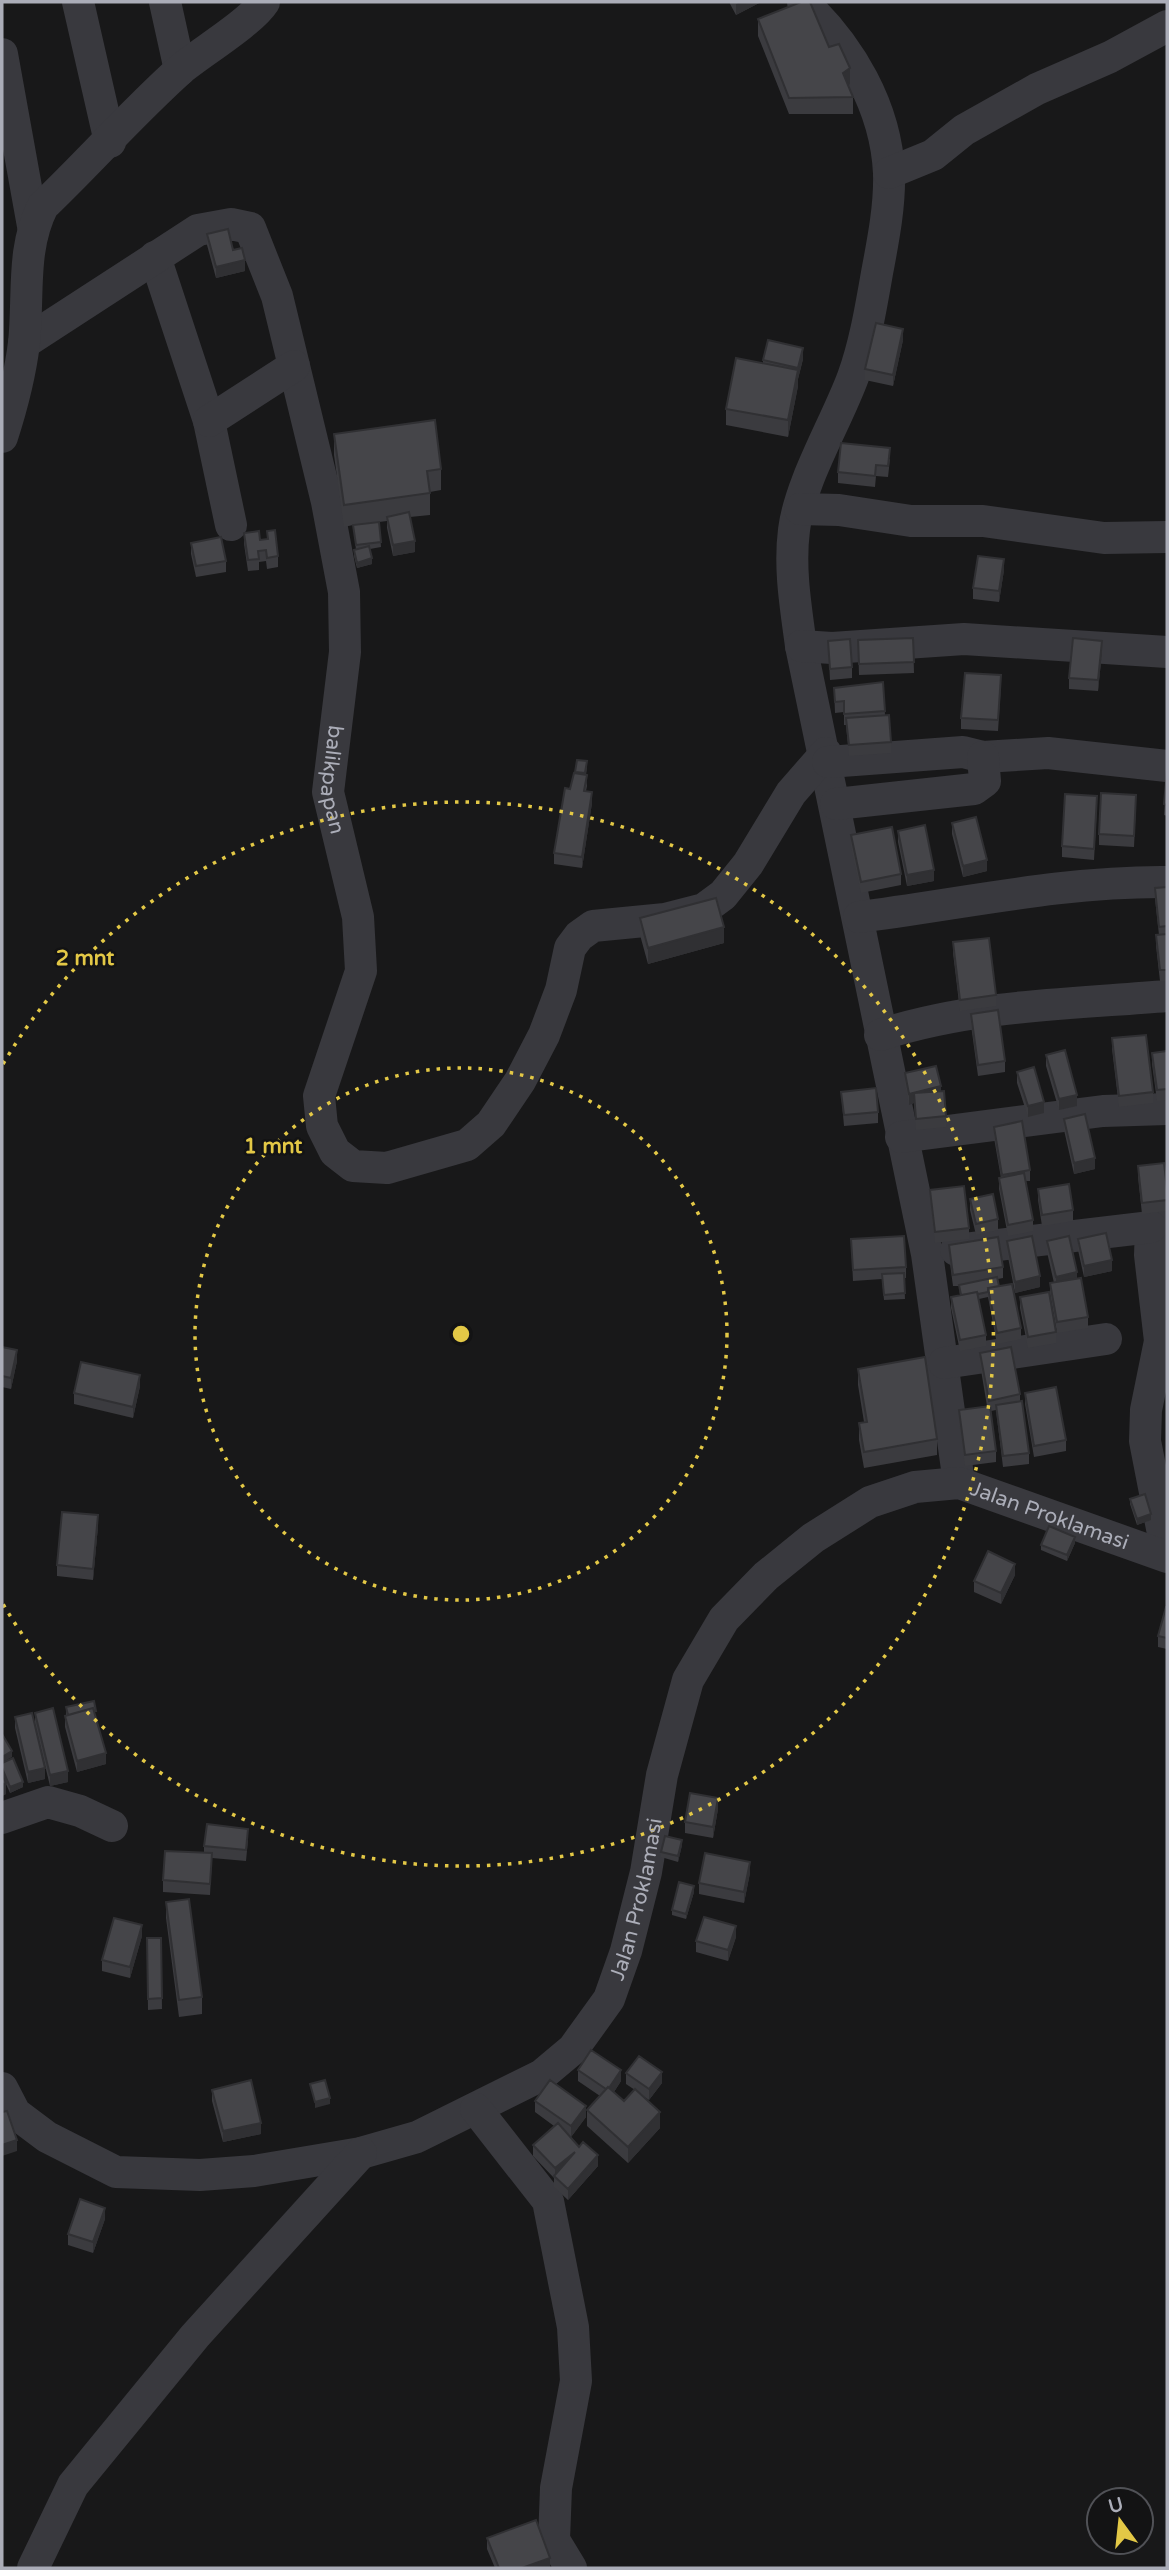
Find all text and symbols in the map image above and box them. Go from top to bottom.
street label: balikpapan [315,724,350,837]
text: 2 mnt [56,946,114,971]
text: 1 mnt [244,1134,302,1159]
centre of rings [449,1322,473,1346]
street label: Jalan Proklamasi [967,1476,1132,1555]
street label: Jalan Proklamasi [605,1816,668,1984]
north arrow [1085,2486,1155,2556]
text: U [1106,2493,1126,2518]

